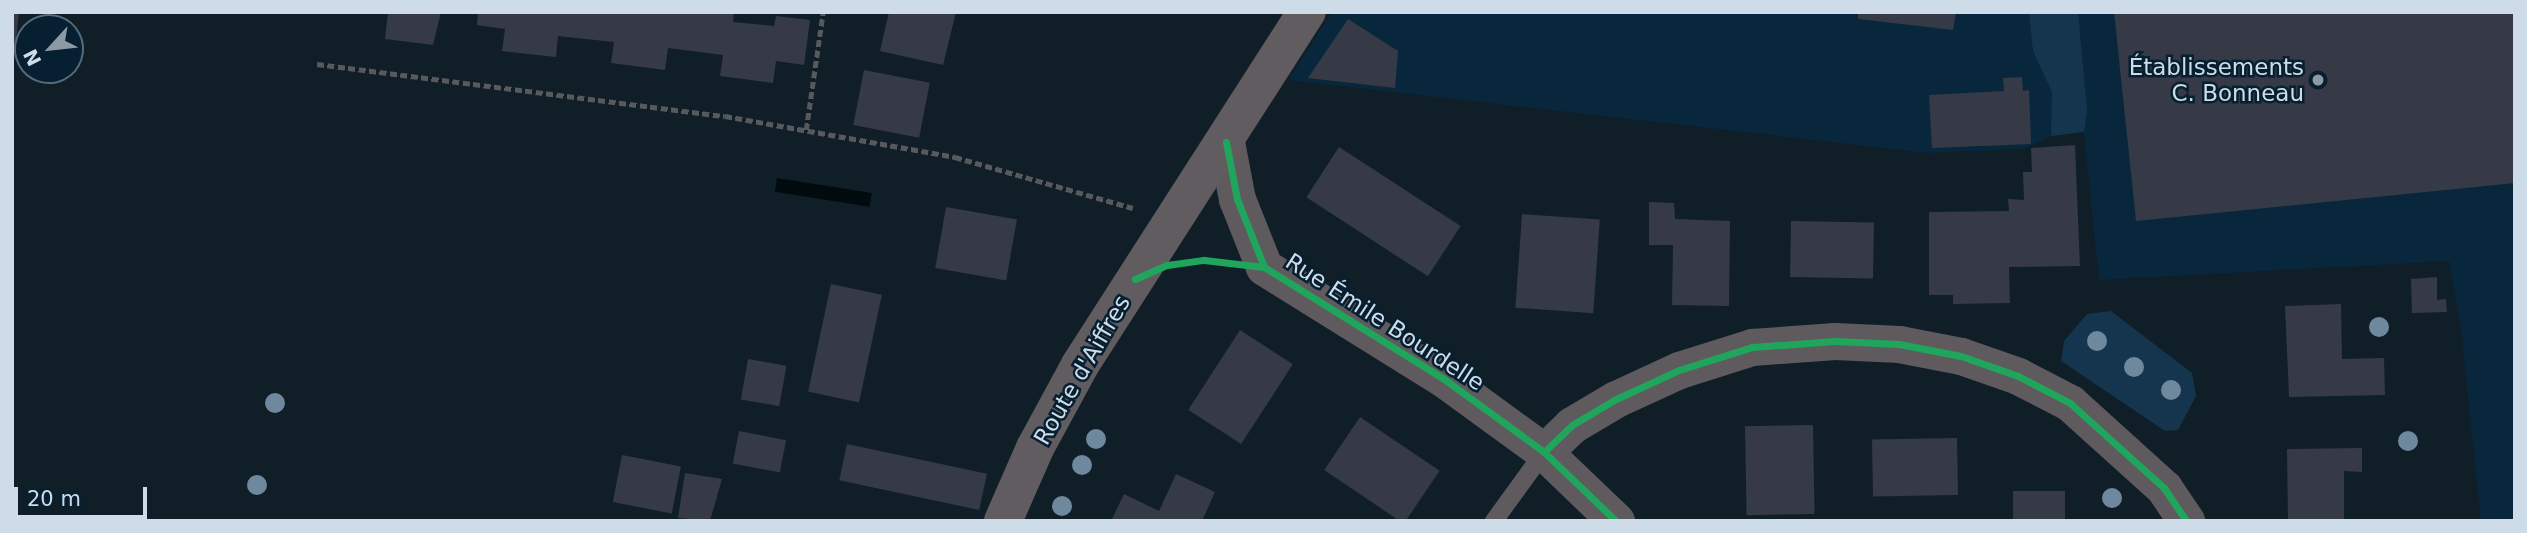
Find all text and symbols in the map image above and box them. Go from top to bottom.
north arrow [14,14,84,84]
text: N [19,46,45,70]
place label: Établissements C. Bonneau [2129,53,2304,107]
marker: Établissements C. Bonneau [2310,72,2326,88]
street label: Rue Émile Bourdelle [1280,247,1490,397]
street label: Route d'Aiffres [1028,290,1136,450]
scale bar [18,474,150,518]
text: 20 m [27,487,81,511]

